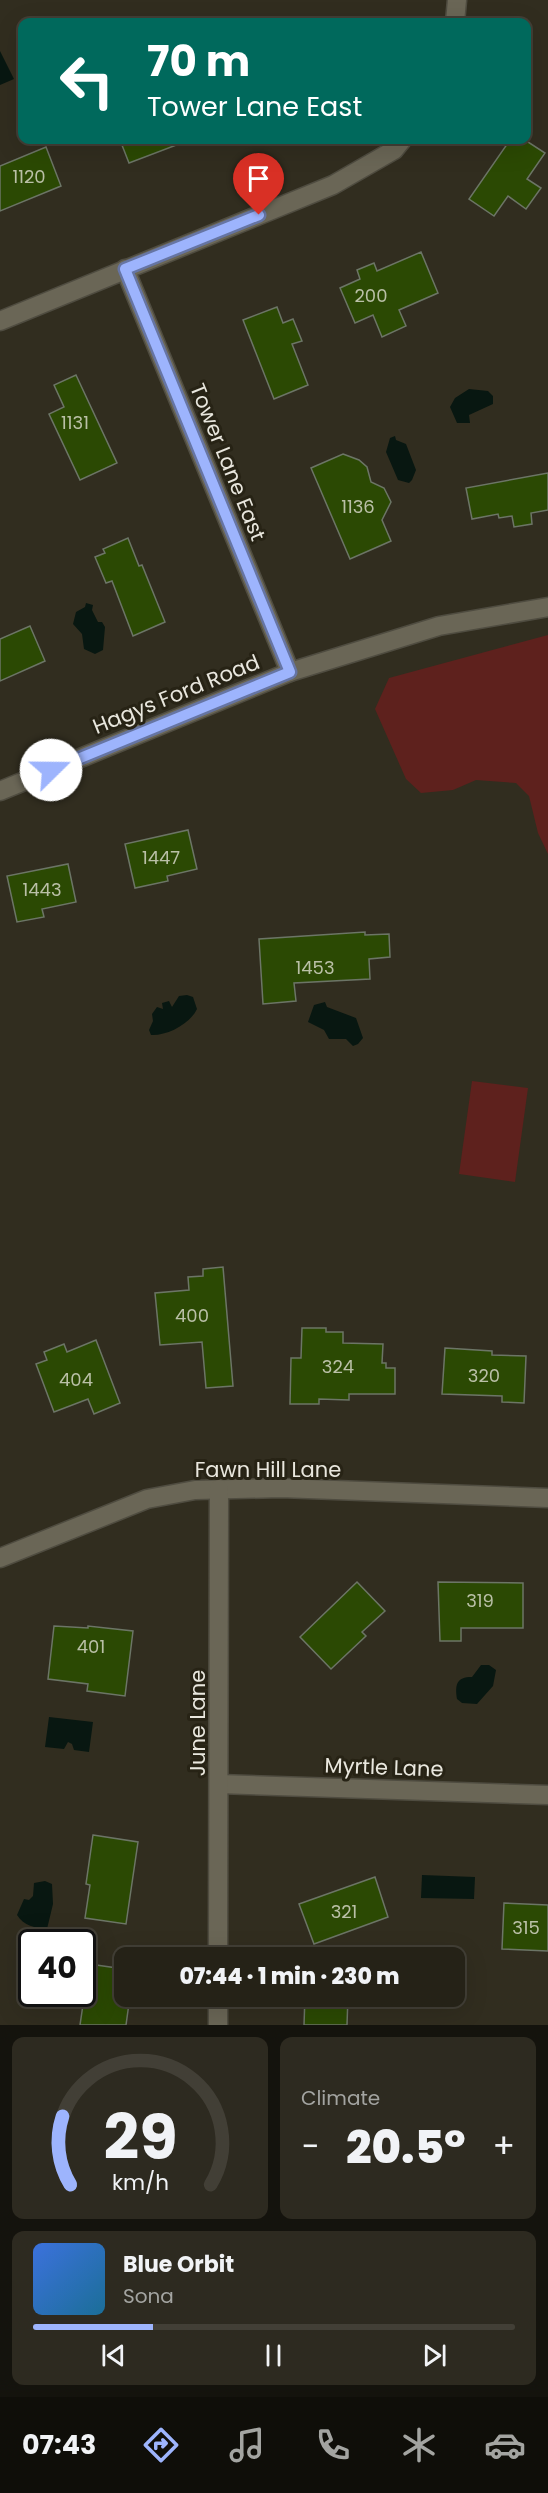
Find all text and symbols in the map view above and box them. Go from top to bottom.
text: 70 m [147,32,250,91]
icon: left [48,42,126,120]
text: Tower Lane East [147,88,362,125]
pin [233,153,284,215]
icon: arrive [242,162,275,195]
house number: 1120 [12,164,46,189]
house number: 200 [355,283,387,308]
street label: Tower Lane East [183,379,273,545]
house number: 1131 [61,410,89,435]
house number: 1136 [341,494,375,519]
street label: Hagys Ford Road [88,647,264,741]
position arrow [19,738,83,802]
house number: 1447 [142,845,180,870]
house number: 1443 [22,877,62,902]
house number: 1453 [296,955,335,980]
house number: 400 [175,1303,209,1328]
house number: 324 [322,1354,354,1379]
house number: 320 [468,1363,500,1388]
house number: 404 [59,1367,93,1392]
street label: Fawn Hill Lane [195,1455,341,1484]
house number: 319 [466,1588,494,1613]
house number: 401 [77,1634,105,1659]
street label: June Lane [183,1670,212,1776]
street label: Myrtle Lane [324,1750,444,1784]
house number: 321 [331,1899,357,1924]
house number: 315 [512,1915,540,1940]
speed limit sign: 40 [18,1929,96,2007]
text: 07:44 · 1 min · 230 m [179,1961,400,1992]
text: Climate [301,2084,380,2112]
text: 29 [103,2093,177,2181]
text: 20.5° [346,2116,466,2179]
text: − [301,2123,319,2170]
text: + [492,2123,515,2170]
text: km/h [111,2167,169,2198]
text: Blue Orbit [123,2249,234,2280]
text: Sona [123,2282,174,2310]
icon: previous [97,2339,130,2372]
icon: pause [257,2339,290,2372]
icon: next [418,2339,451,2372]
icon: directions [140,2424,182,2466]
icon: music [226,2424,268,2466]
icon: phone [312,2424,354,2466]
icon: climate [398,2424,440,2466]
icon: car [484,2424,526,2466]
text: 07:43 [22,2426,96,2463]

